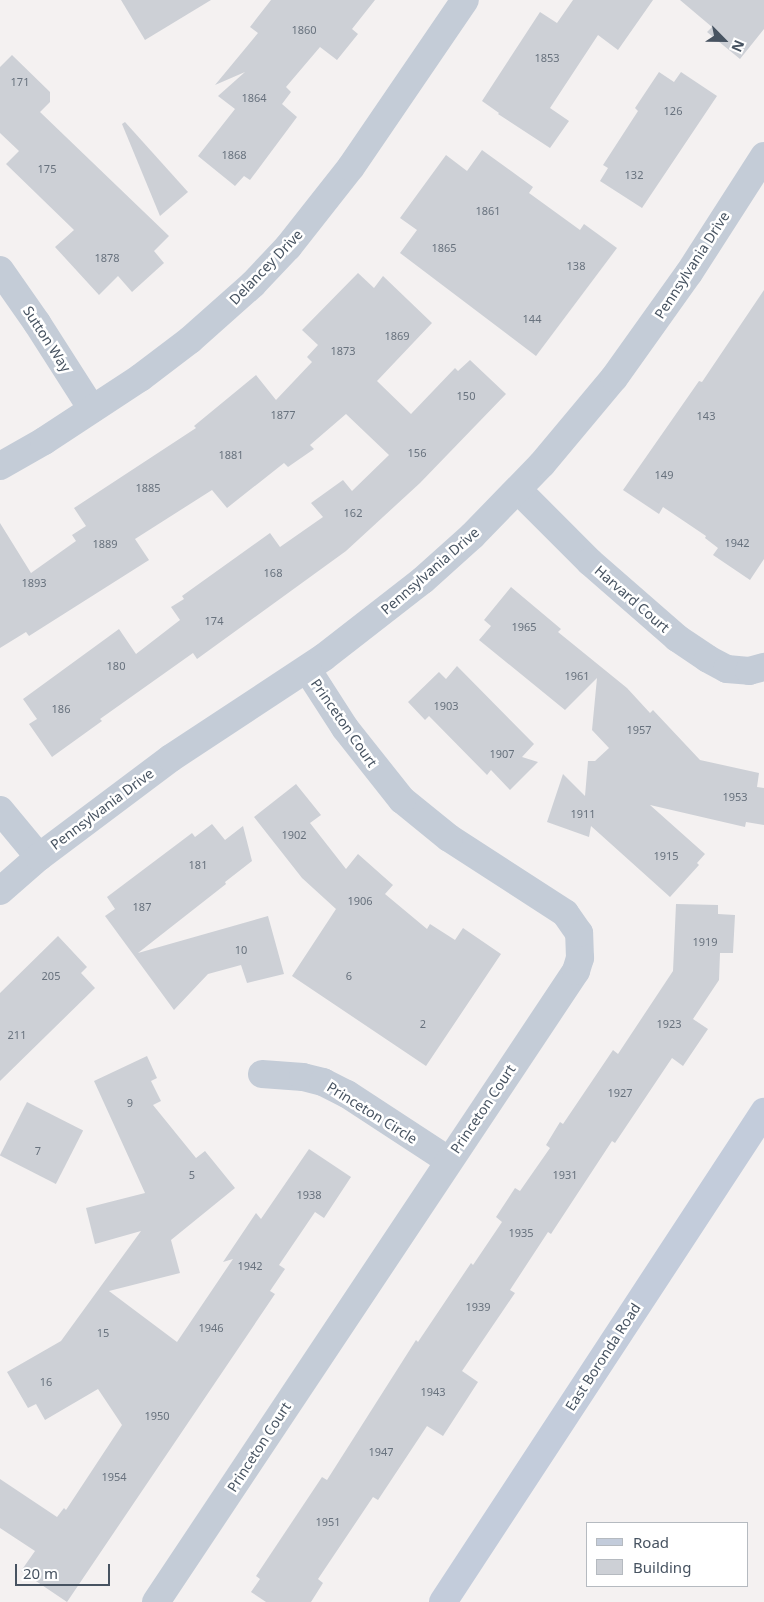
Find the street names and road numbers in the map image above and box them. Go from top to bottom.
street label: Pennsylvania Drive [651,208,733,322]
street label: Delancey Drive [226,226,306,308]
street label: Sutton Way [20,303,74,375]
street label: Pennsylvania Drive [378,524,482,618]
street label: Harvard Court [591,562,673,636]
street label: Princeton Court [307,676,381,770]
street label: Pennsylvania Drive [47,765,157,853]
street label: Princeton Court [447,1061,519,1157]
street label: Princeton Circle [324,1079,420,1147]
street label: East Boronda Road [562,1300,644,1414]
street label: Princeton Court [224,1399,294,1495]

